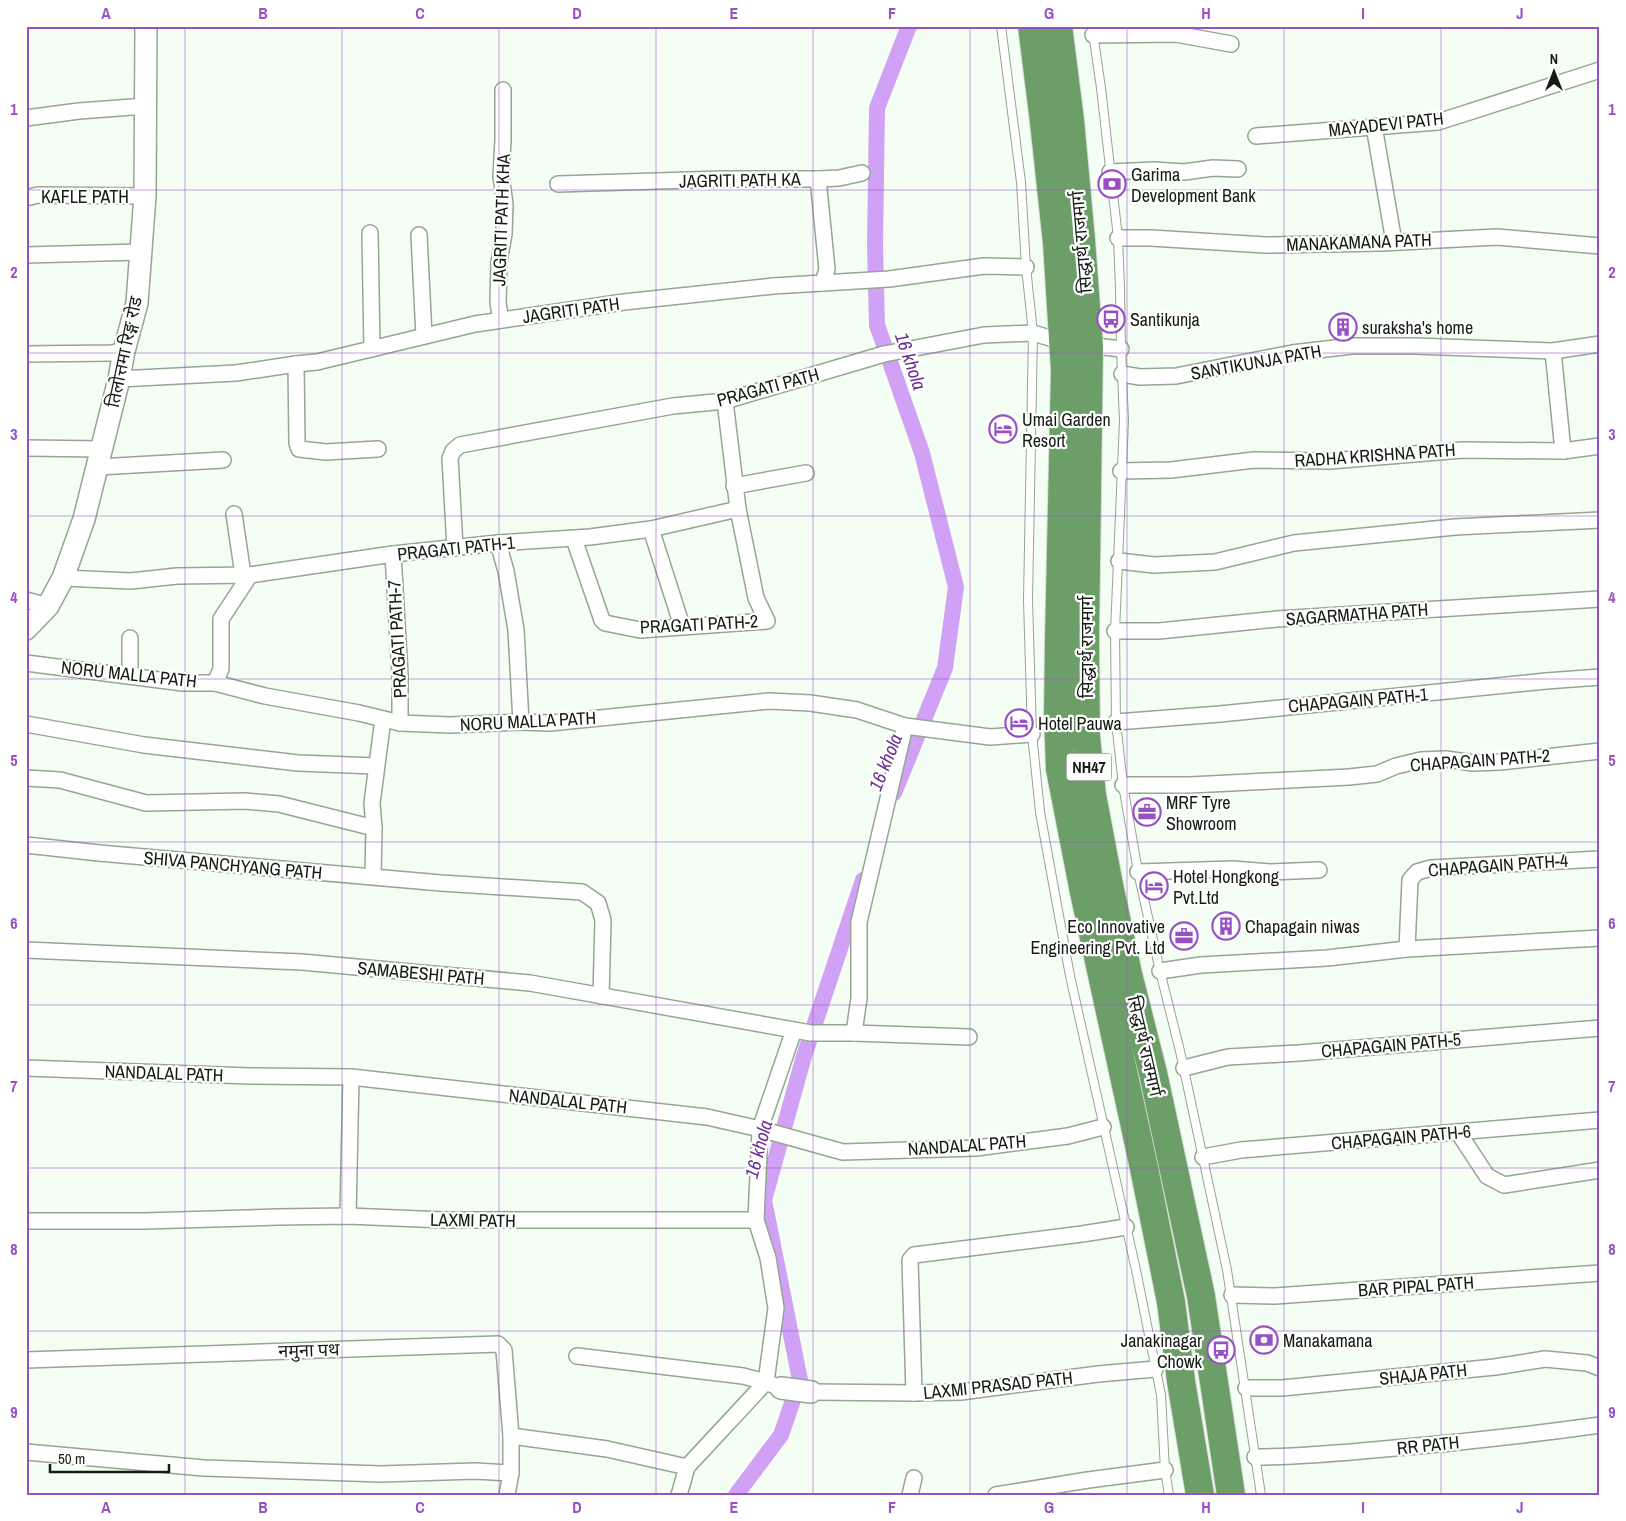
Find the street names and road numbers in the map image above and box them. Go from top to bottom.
street label: MAYADEVI PATH [1327,106,1445,142]
street label: JAGRITI PATH KHA [486,153,516,287]
street label: JAGRITI PATH KA [679,166,801,194]
street label: KAFLE PATH [41,184,129,209]
street label: सिद्धार्थ राजमार्ग [1064,189,1098,294]
street label: MANAKAMANA PATH [1286,227,1432,257]
street label: JAGRITI PATH [521,291,621,329]
street label: तिलोत्तमा रिङ्ग रोड [100,294,148,410]
street label: SANTIKUNJA PATH [1189,338,1323,386]
street label: PRAGATI PATH [714,361,822,413]
street label: RADHA KRISHNA PATH [1294,437,1456,473]
street label: PRAGATI PATH-1 [396,529,517,567]
street label: PRAGATI PATH-7 [381,579,413,699]
street label: सिद्धार्थ राजमार्ग [1074,595,1099,698]
street label: SAGARMATHA PATH [1285,597,1429,631]
street label: PRAGATI PATH-2 [639,608,759,640]
street label: NORU MALLA PATH [60,654,198,694]
street label: CHAPAGAIN PATH-1 [1287,681,1430,719]
street label: NORU MALLA PATH [459,705,597,737]
street label: CHAPAGAIN PATH-2 [1409,743,1551,777]
road number: NH47 [1066,754,1112,780]
street label: SHIVA PANCHYANG PATH [143,845,323,885]
street label: CHAPAGAIN PATH-4 [1427,848,1569,882]
street label: SAMABESHI PATH [356,955,486,991]
street label: सिद्धार्थ राजमार्ग [1121,993,1169,1100]
street label: CHAPAGAIN PATH-5 [1320,1026,1462,1064]
street label: NANDALAL PATH [104,1058,224,1088]
street label: NANDALAL PATH [508,1082,628,1120]
street label: CHAPAGAIN PATH-6 [1330,1118,1472,1156]
street label: NANDALAL PATH [907,1128,1027,1162]
street label: LAXMI PATH [430,1207,516,1233]
street label: BAR PIPAL PATH [1357,1269,1475,1303]
street label: नमुना पथ [278,1336,341,1364]
street label: SHAJA PATH [1378,1357,1468,1391]
street label: LAXMI PRASAD PATH [922,1365,1074,1405]
street label: RR PATH [1396,1429,1460,1461]

